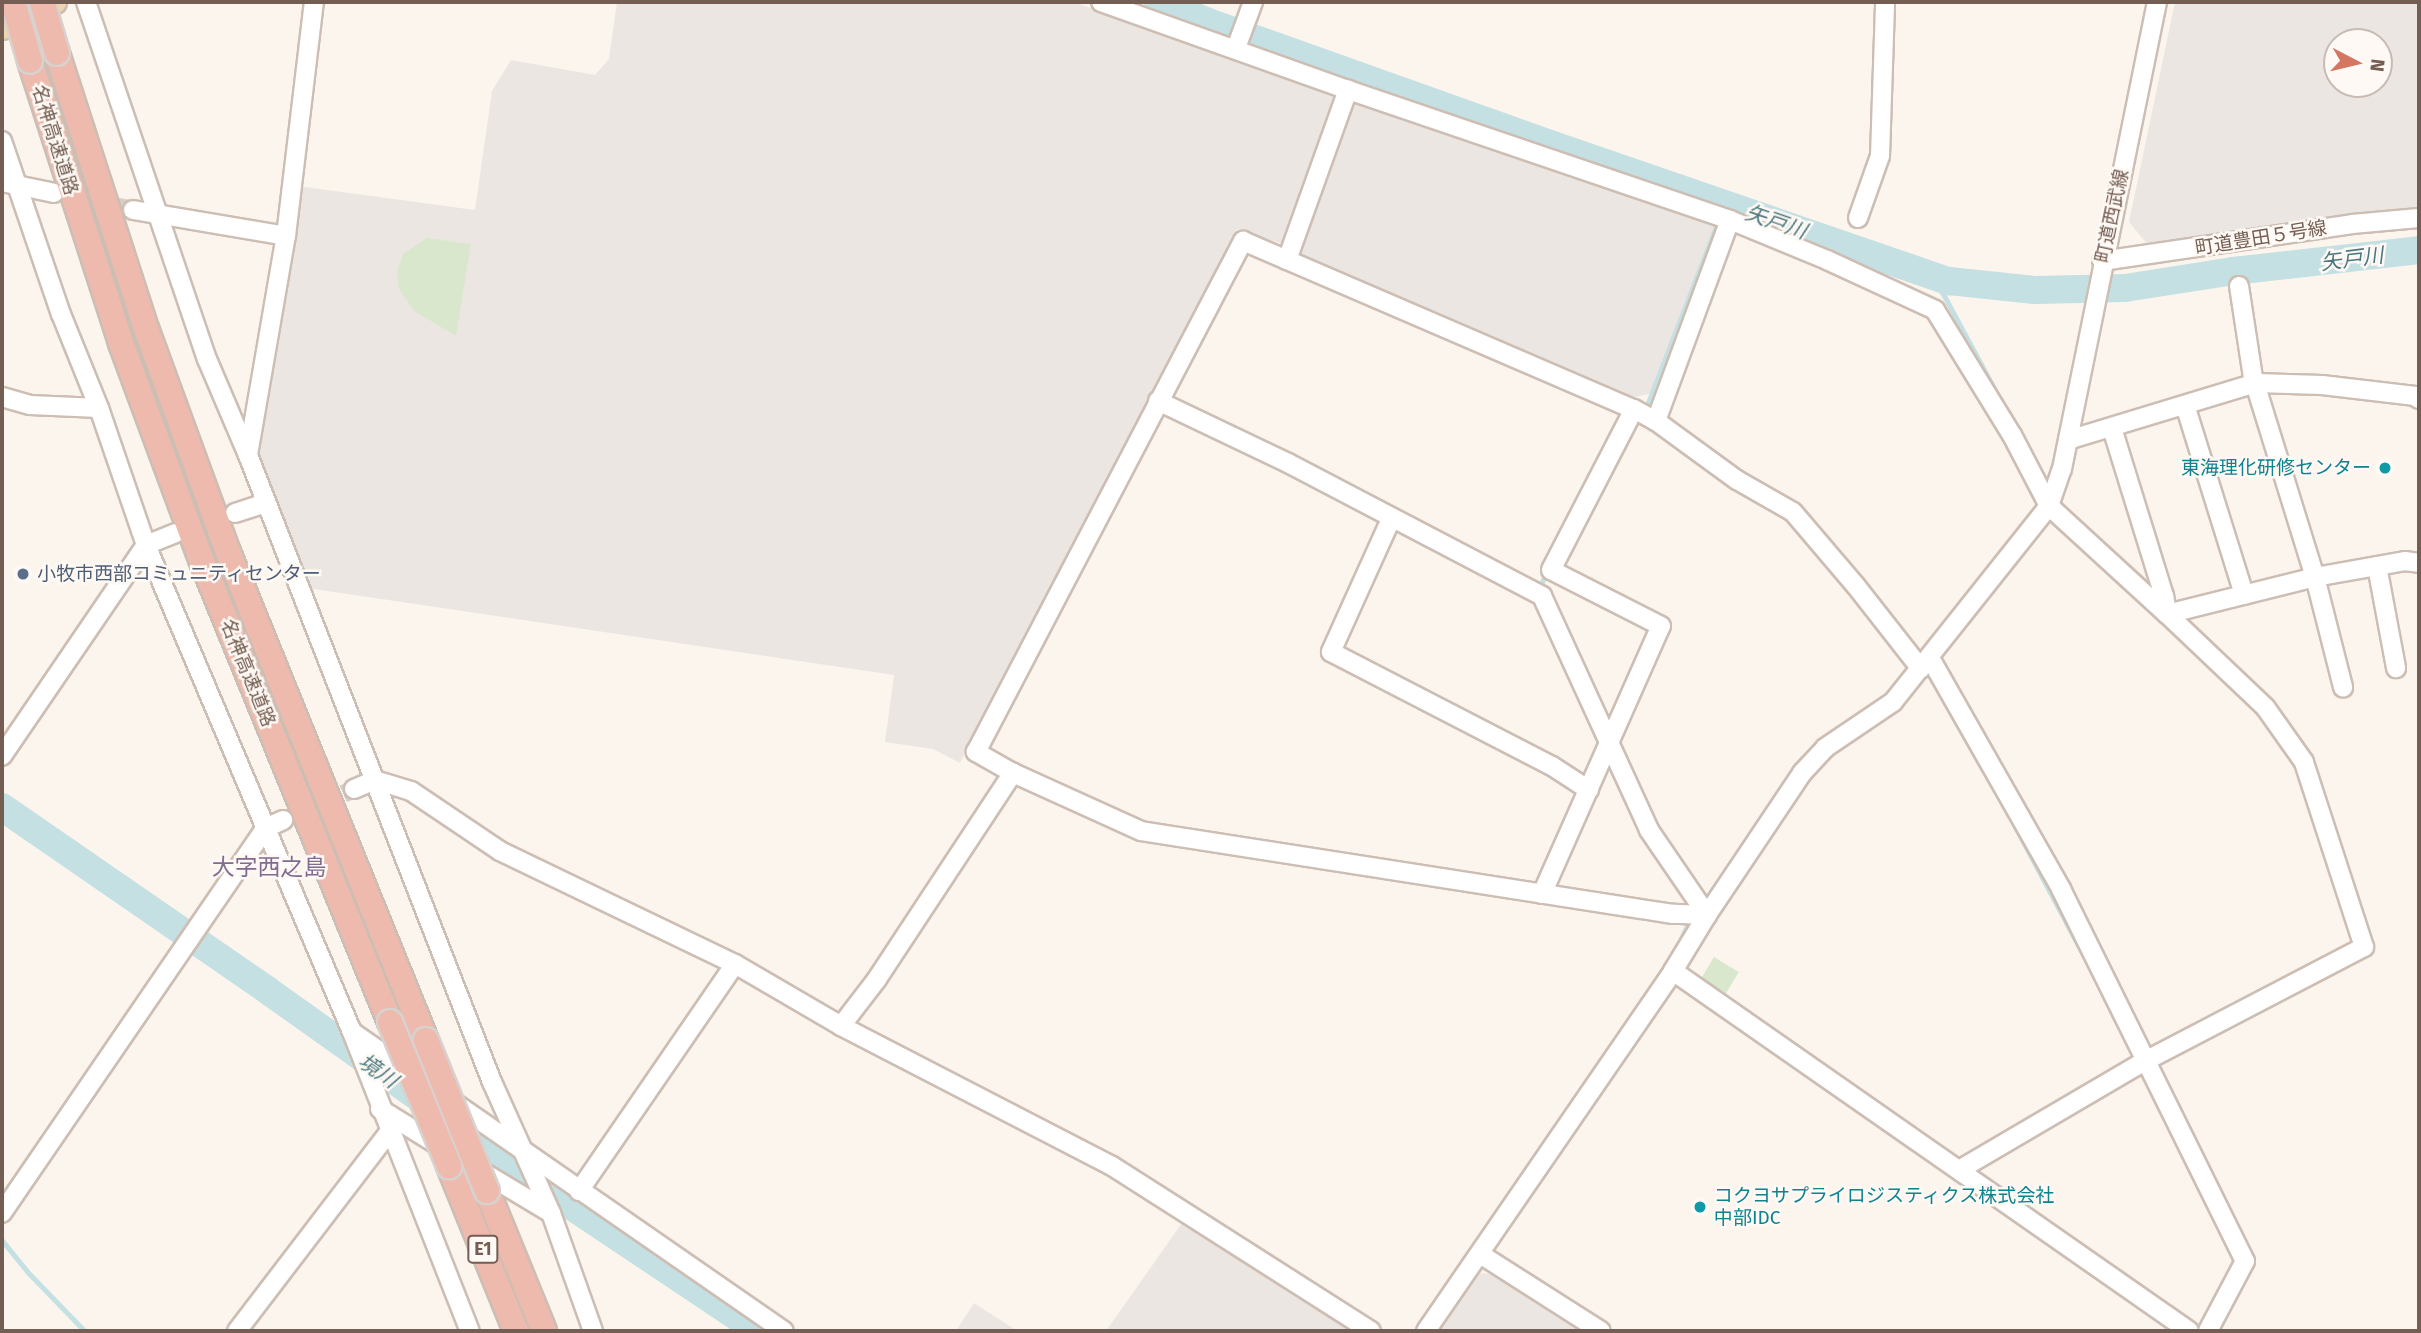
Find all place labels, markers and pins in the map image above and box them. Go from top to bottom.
place label: 東海理化研修センター [2181,457,2371,479]
marker: 東海理化研修センター [2377,460,2393,476]
place label: 小牧市西部コミュニティセンター [37,563,322,585]
marker: 小牧市西部コミュニティセンター [15,566,31,582]
place label: コクヨサプライロジスティクス株式会社 中部IDC [1714,1185,2056,1229]
marker: コクヨサプライロジスティクス株式会社 中部IDC [1692,1199,1708,1215]

